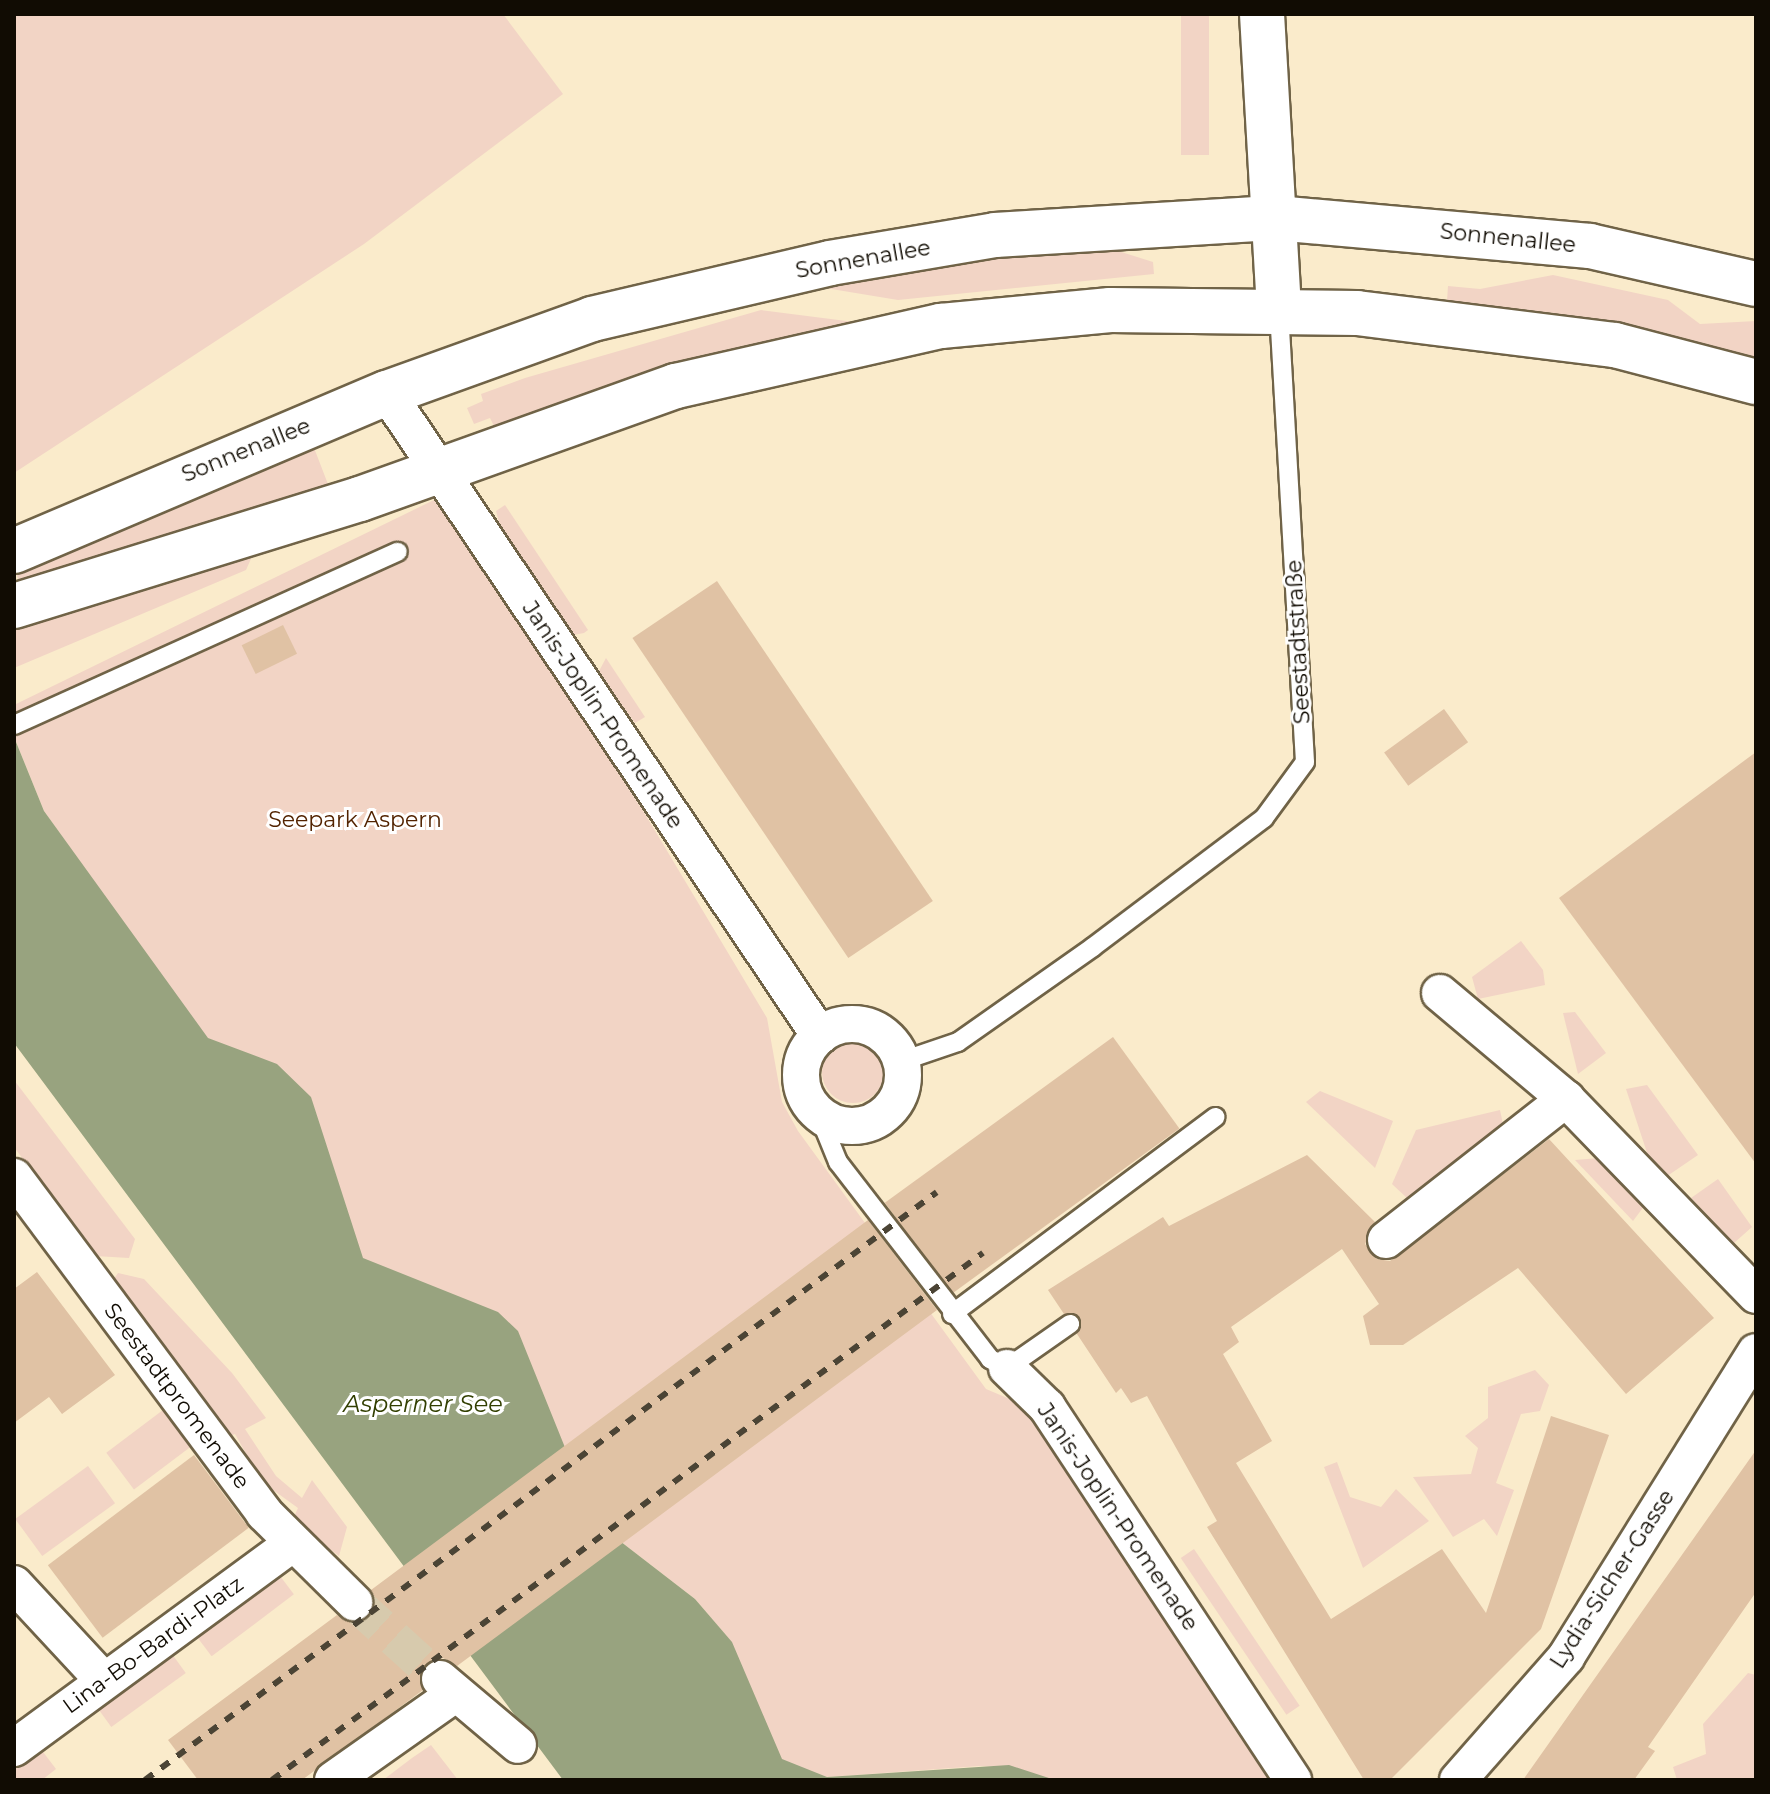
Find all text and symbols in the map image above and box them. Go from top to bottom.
street label: Sonnenallee [1439,218,1577,258]
street label: Sonnenallee [793,234,933,284]
street label: Sonnenallee [178,412,314,488]
street label: Seestadtstraße [1281,559,1315,725]
street label: Janis-Joplin-Promenade [517,596,689,834]
park label: Seepark Aspern [268,807,442,833]
street label: Seestadtpromenade [98,1298,256,1494]
water label: Asperner See [343,1390,503,1418]
street label: Janis-Joplin-Promenade [1032,1398,1204,1636]
street label: Lydia-Sicher-Gasse [1544,1485,1680,1673]
street label: Lina-Bo-Bardi-Platz [58,1571,248,1719]

